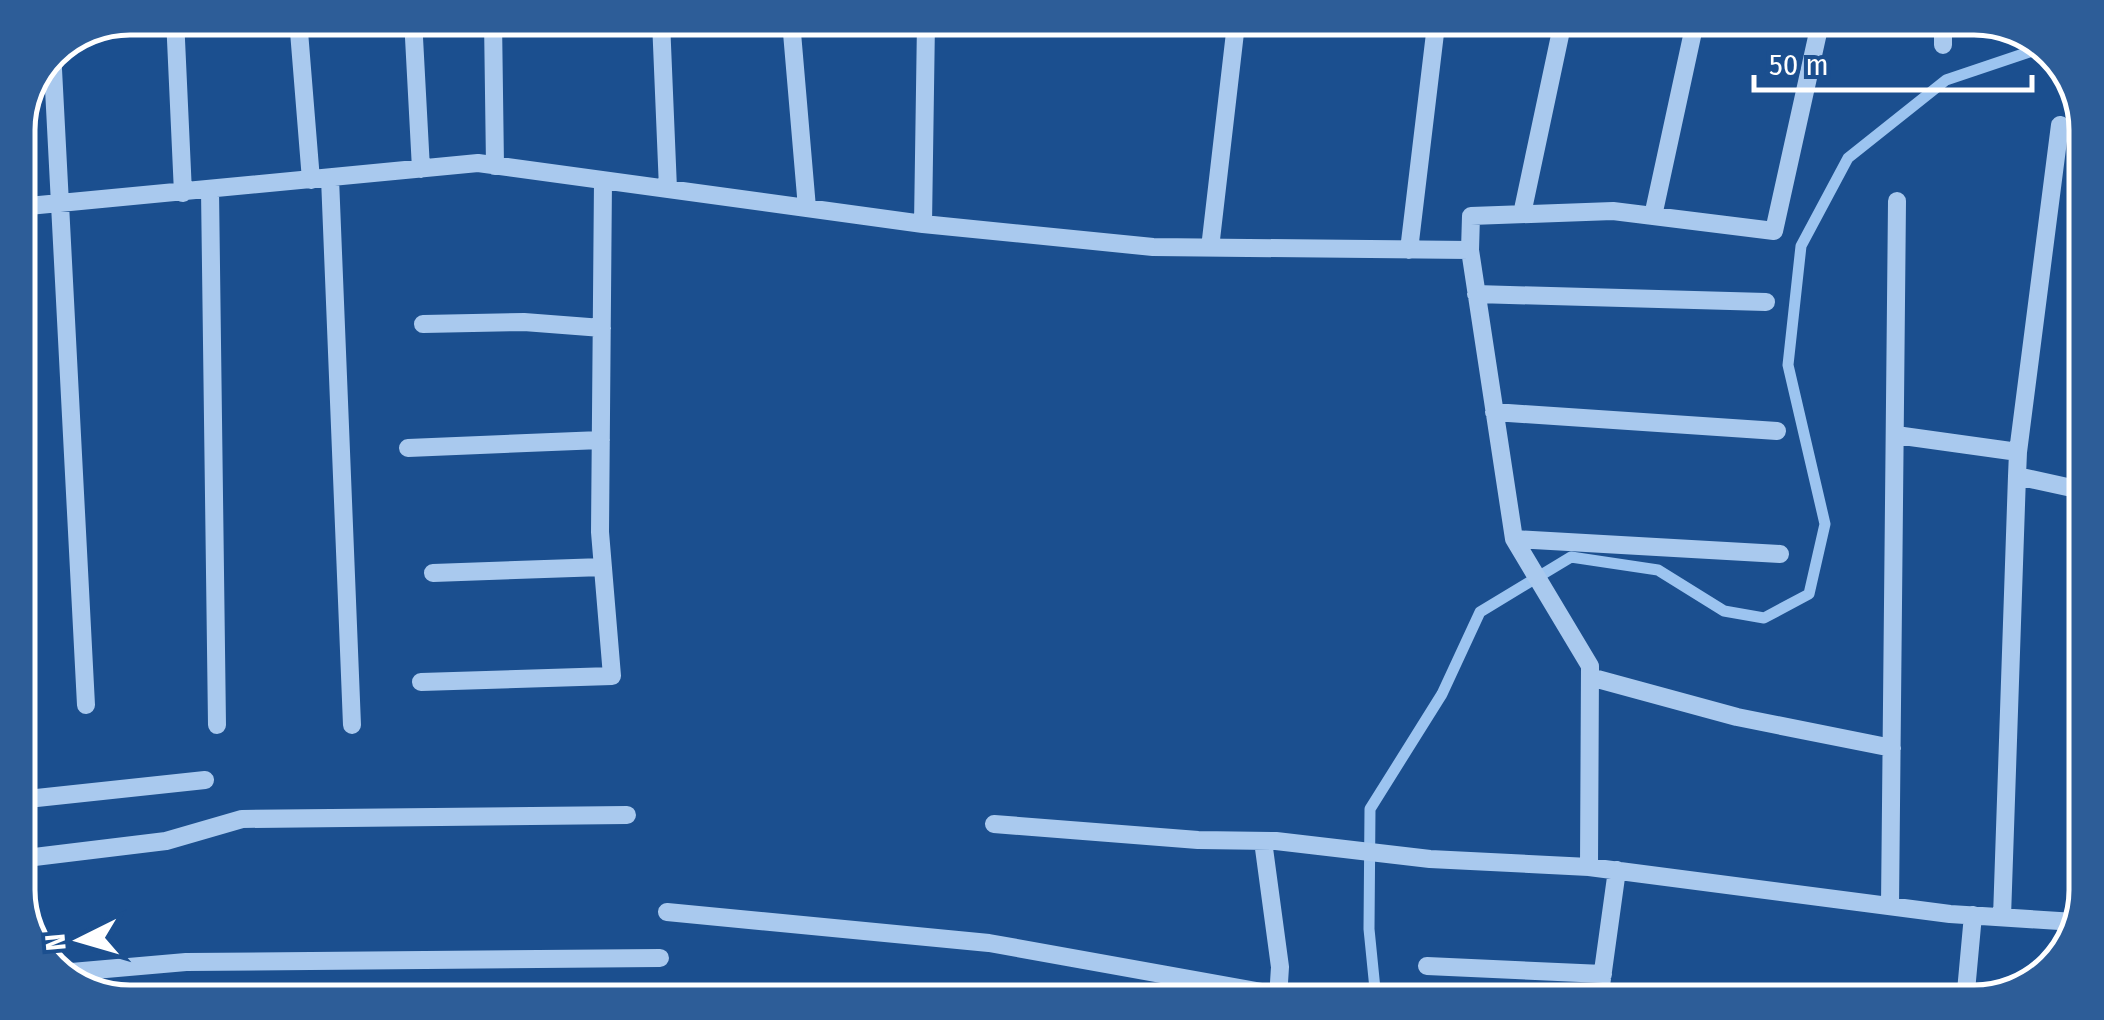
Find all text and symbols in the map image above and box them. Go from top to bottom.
scale bar [1754,30,2032,92]
text: 50 m [1769,47,1829,83]
north arrow [30,890,130,990]
text: N [38,932,73,952]

